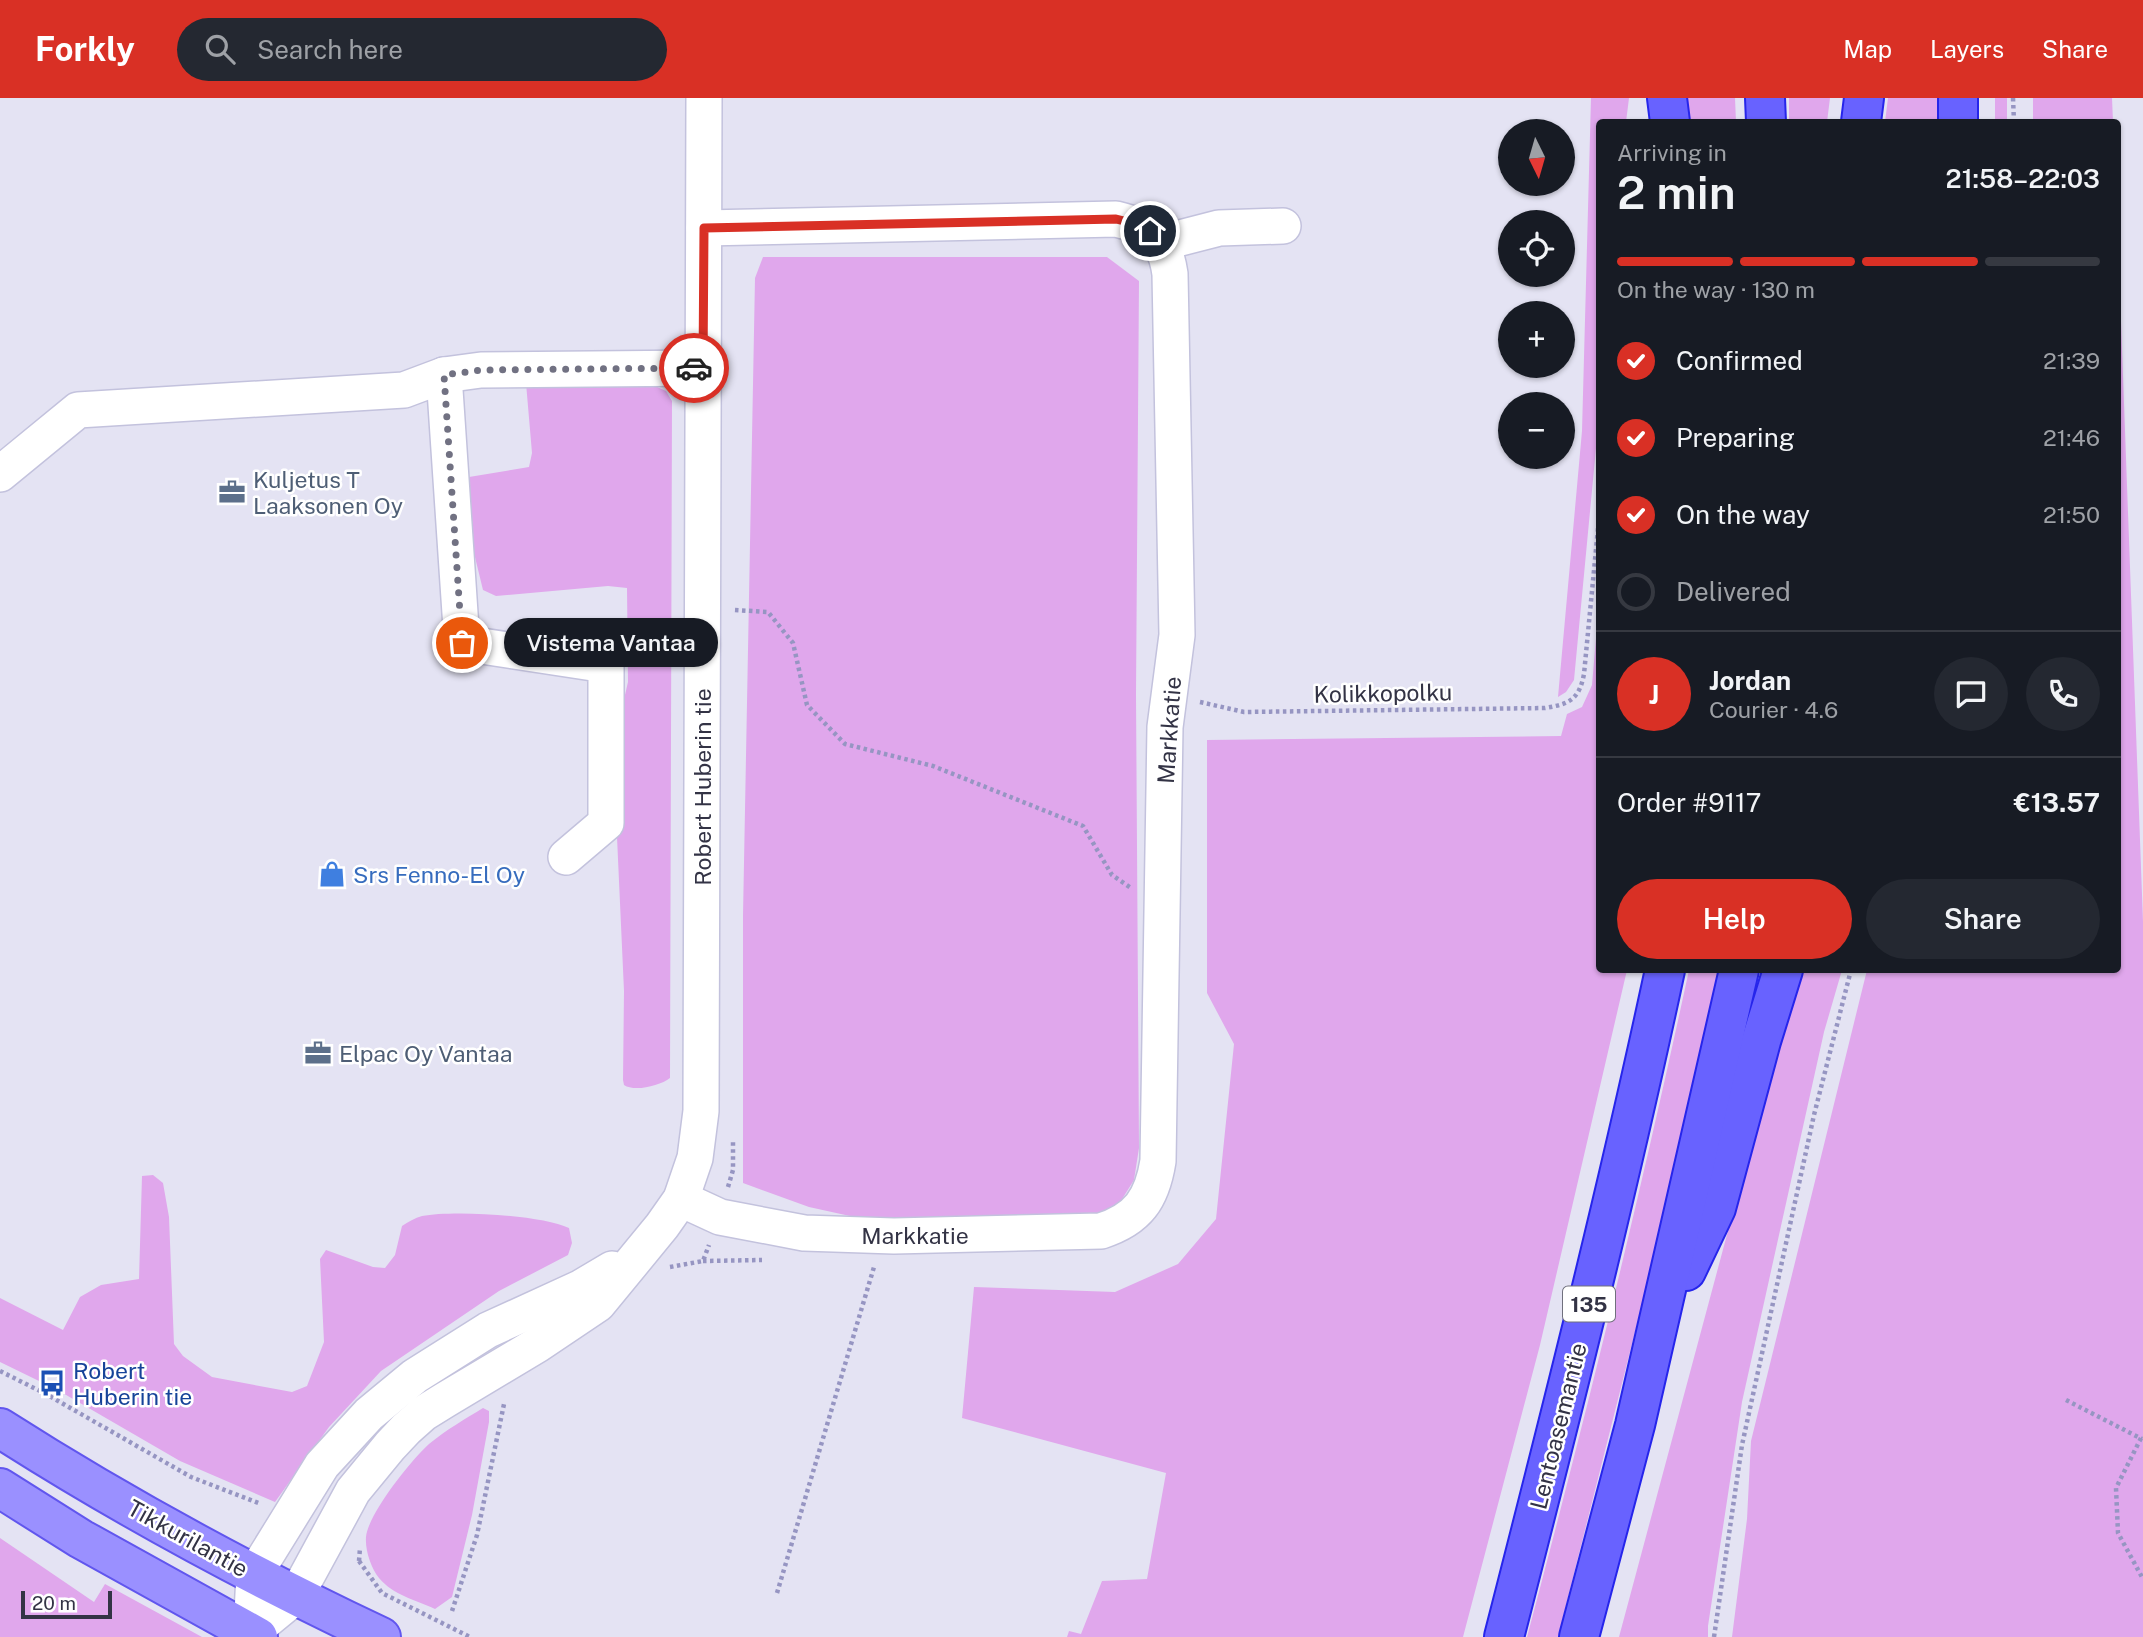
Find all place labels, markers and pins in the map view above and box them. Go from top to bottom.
pin [1120,201,1180,261]
place label: Kuljetus T Laaksonen Oy [253,466,403,519]
office icon: Kuljetus T Laaksonen Oy [217,477,247,507]
pin [432,613,492,673]
callout: Vistema Vantaa [504,618,718,668]
shop icon: Srs Fenno-El Oy [317,859,347,889]
place label: Srs Fenno-El Oy [353,861,525,888]
office icon: Elpac Oy Vantaa [303,1038,333,1068]
place label: Elpac Oy Vantaa [339,1040,512,1067]
place label: Robert Huberin tie [73,1357,192,1410]
bus stop icon: Robert Huberin tie [37,1368,67,1398]

